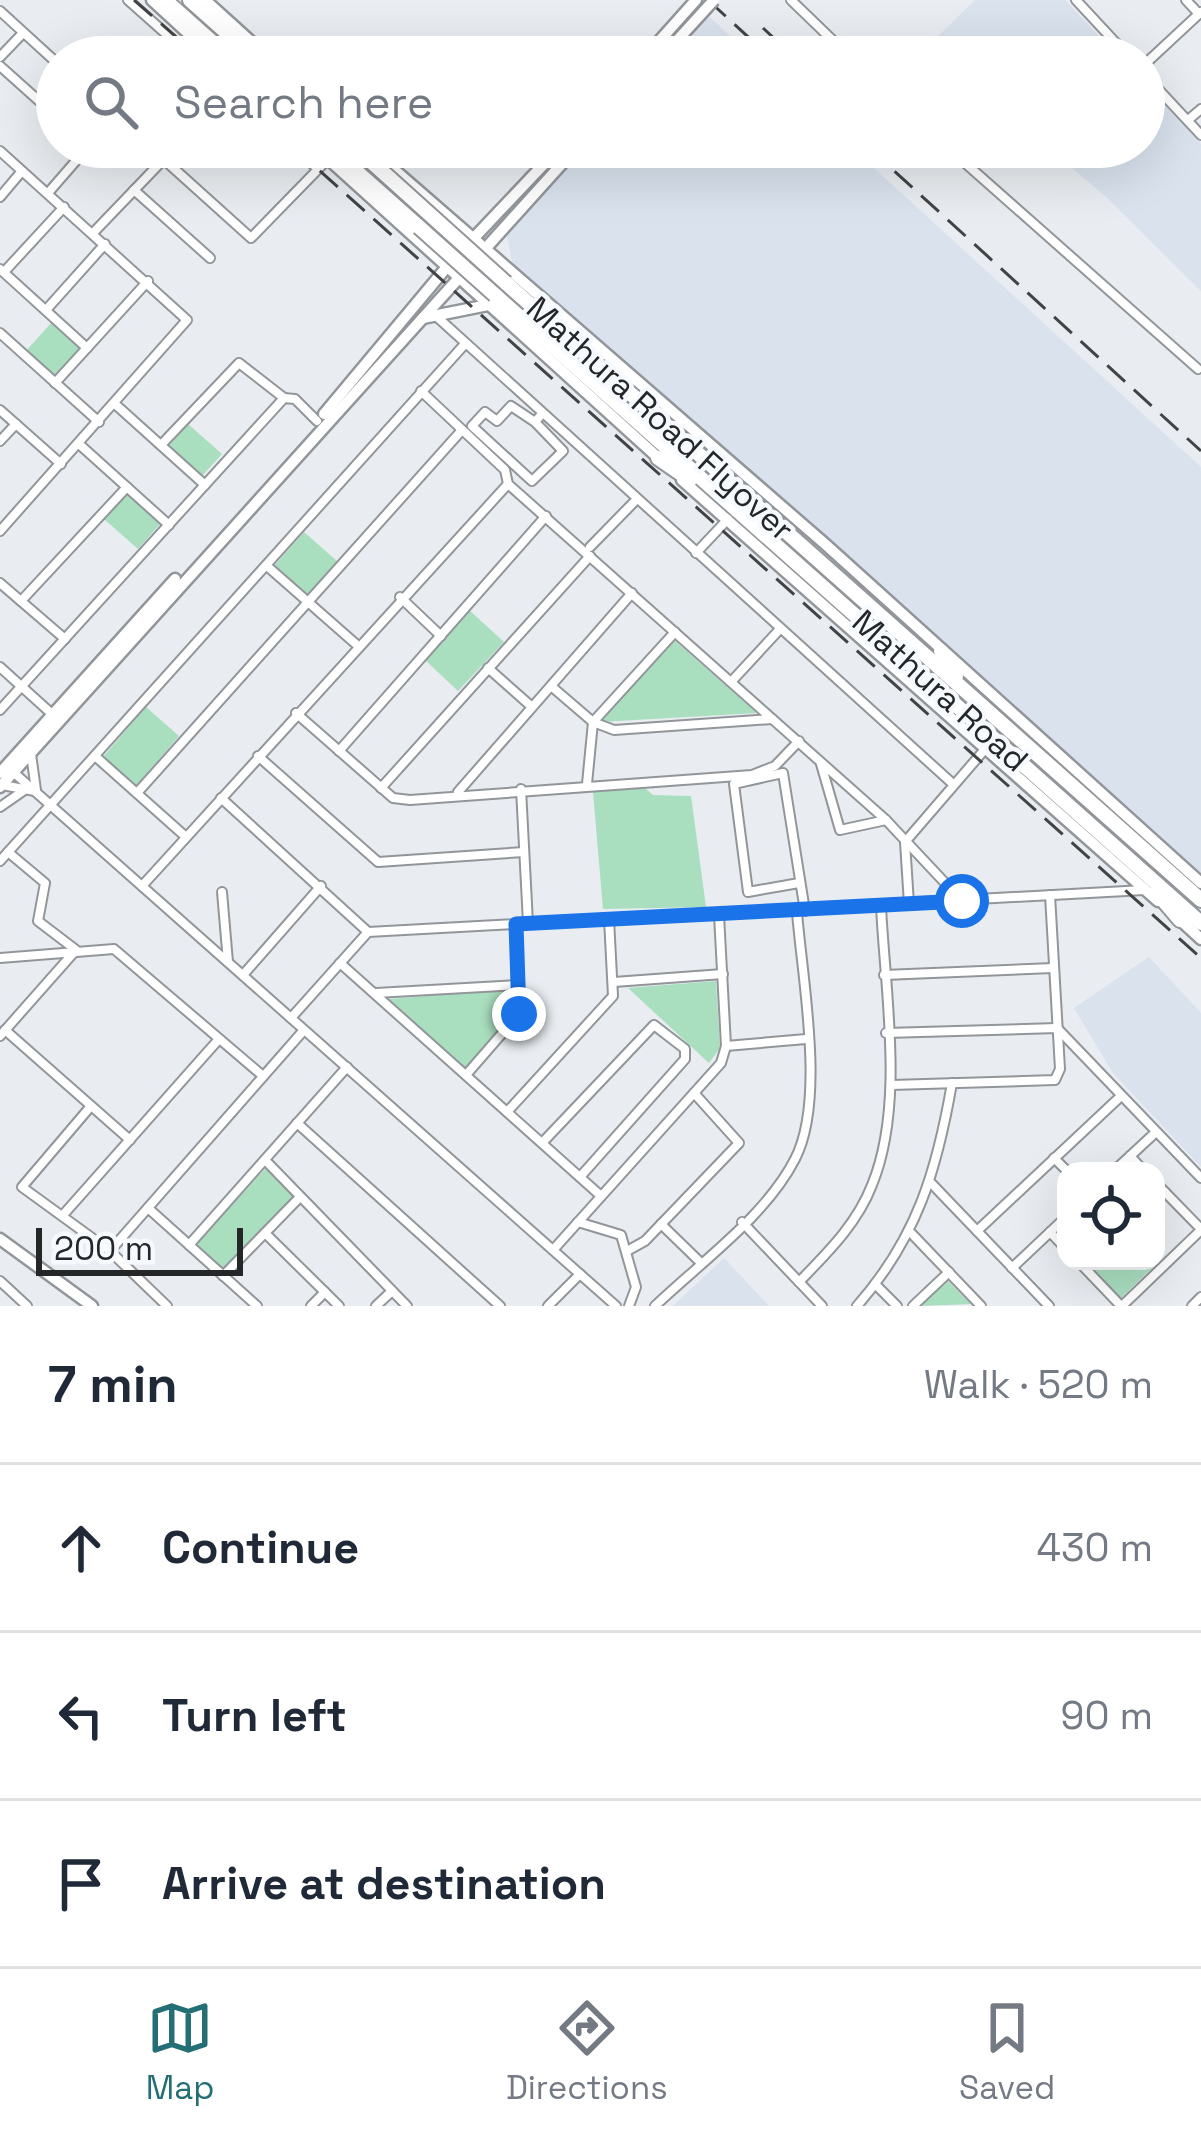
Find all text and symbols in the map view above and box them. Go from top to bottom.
search box [36,36,1165,168]
icon: search [78,69,144,135]
text: Search here [174,74,433,131]
street label: Mathura Road Flyover [518,288,802,550]
street label: Mathura Road [843,601,1037,781]
route start [935,874,989,928]
route end [492,987,546,1041]
map controls [1057,1162,1165,1270]
button: locate [1057,1162,1165,1270]
scale bar [36,1222,243,1275]
text: 200 m [54,1228,153,1270]
text: 7 min [48,1352,178,1417]
text: Walk · 520 m [924,1360,1153,1409]
icon: ahead [48,1515,114,1581]
text: Continue [162,1519,359,1576]
text: 430 m [1037,1523,1153,1572]
icon: left [48,1683,114,1749]
text: Turn left [162,1687,347,1744]
text: 90 m [1061,1691,1153,1740]
icon: arrive [48,1851,114,1917]
text: Arrive at destination [162,1855,606,1912]
tab: Map [146,1995,214,2109]
tab: Directions [506,1995,668,2109]
tab: Saved [959,1995,1055,2109]

